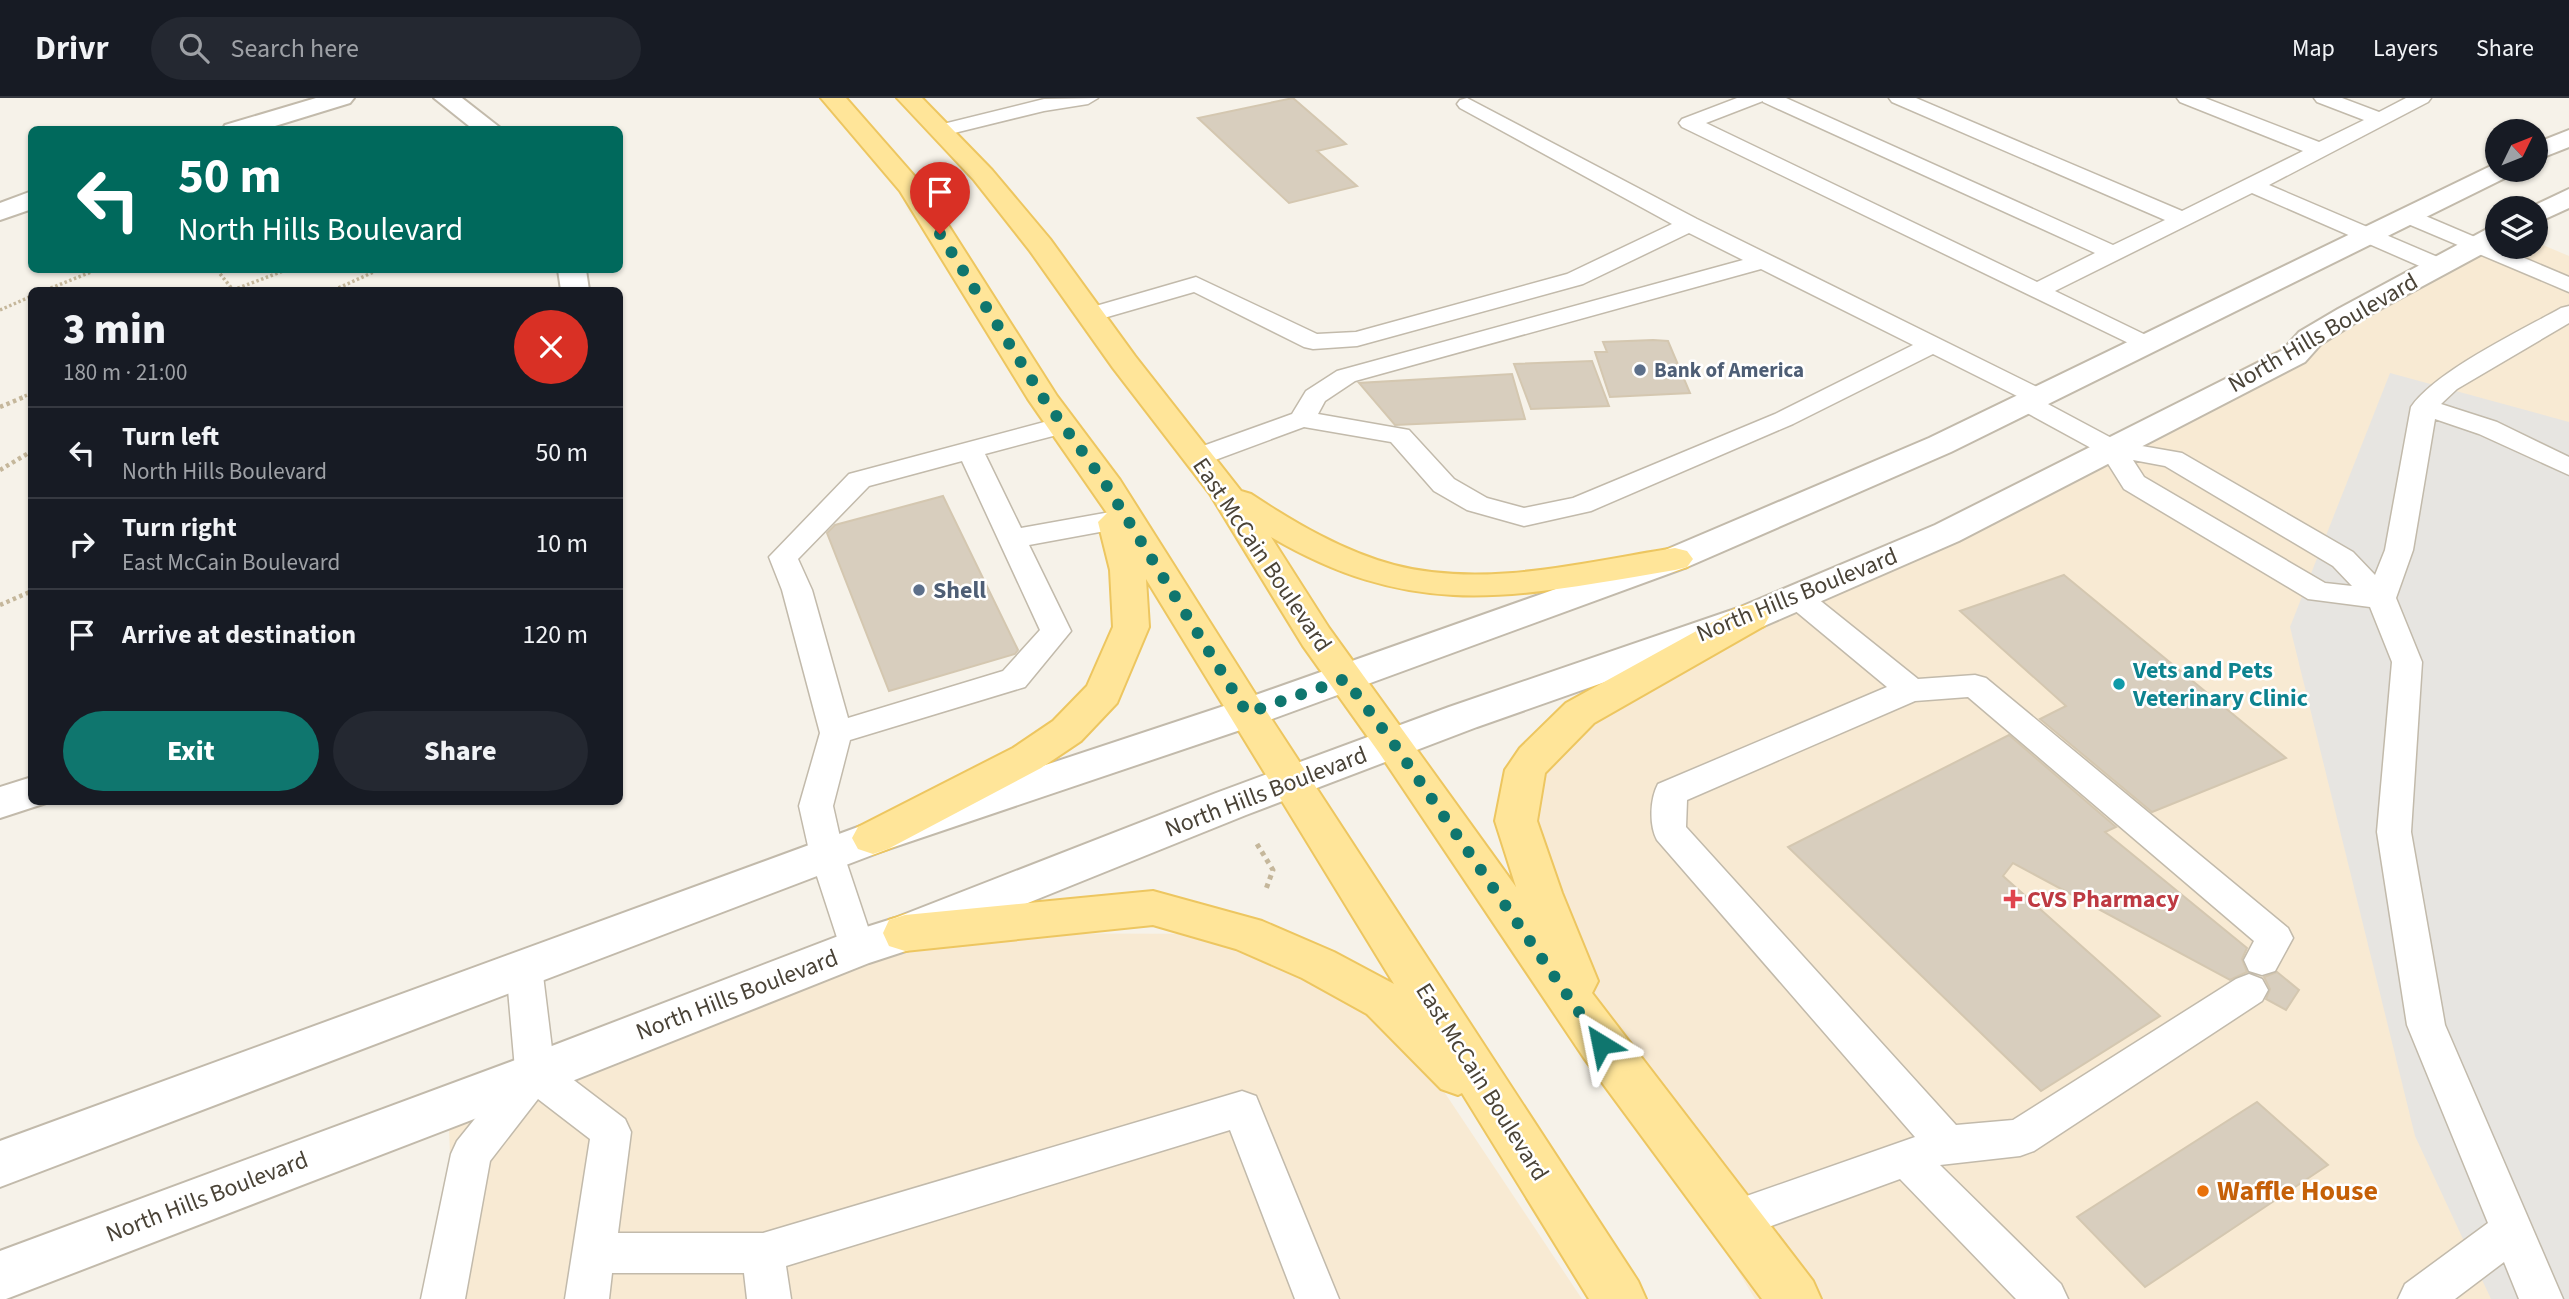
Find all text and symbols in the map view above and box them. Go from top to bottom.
search box [151,17,641,80]
text: Drivr [35,25,109,72]
icon: search [175,29,213,67]
text: Search here [231,30,359,67]
text: Map [2292,31,2335,66]
text: Layers [2373,31,2438,66]
text: Share [2476,31,2534,66]
north arrow [2485,119,2548,182]
map controls [2485,119,2548,259]
text: 50 m [178,142,282,212]
icon: left [63,154,154,245]
pin [910,162,970,234]
icon: arrive [921,173,959,211]
button: layers [2485,196,2548,259]
text: North Hills Boulevard [178,207,463,253]
street label: North Hills Boulevard [2222,264,2424,402]
text: 3 min [63,300,166,360]
button: close [514,310,588,384]
place label: Bank of America [1654,355,1804,385]
text: 180 m · 21:00 [63,356,187,389]
marker: Bank of America [1632,362,1648,378]
text: Turn left [122,418,219,455]
icon: left [63,434,101,472]
text: 50 m [535,434,588,471]
street label: East McCain Boulevard [1184,451,1340,659]
text: North Hills Boulevard [122,455,327,488]
text: Turn right [122,509,237,546]
icon: right [63,525,101,563]
text: 10 m [535,525,588,562]
street label: North Hills Boulevard [1691,539,1903,651]
text: East McCain Boulevard [122,546,340,579]
place label: Shell [933,573,986,608]
marker: Shell [911,582,927,598]
icon: arrive [63,616,101,654]
text: Arrive at destination [122,616,356,653]
text: 120 m [522,616,588,653]
place label: Vets and Pets Veterinary Clinic [2132,653,2308,716]
marker: Vets and Pets Veterinary Clinic [2111,676,2127,692]
button: Exit [63,711,319,791]
button: Share [333,711,588,791]
street label: North Hills Boulevard [1160,737,1372,847]
place label: CVS Pharmacy [2027,882,2180,917]
marker: CVS Pharmacy [2005,891,2021,907]
street label: North Hills Boulevard [631,940,843,1050]
street label: East McCain Boulevard [1407,976,1557,1188]
position arrow [1564,1007,1638,1081]
street label: North Hills Boulevard [101,1142,313,1252]
place label: Waffle House [2217,1171,2378,1211]
marker: Waffle House [2195,1183,2211,1199]

